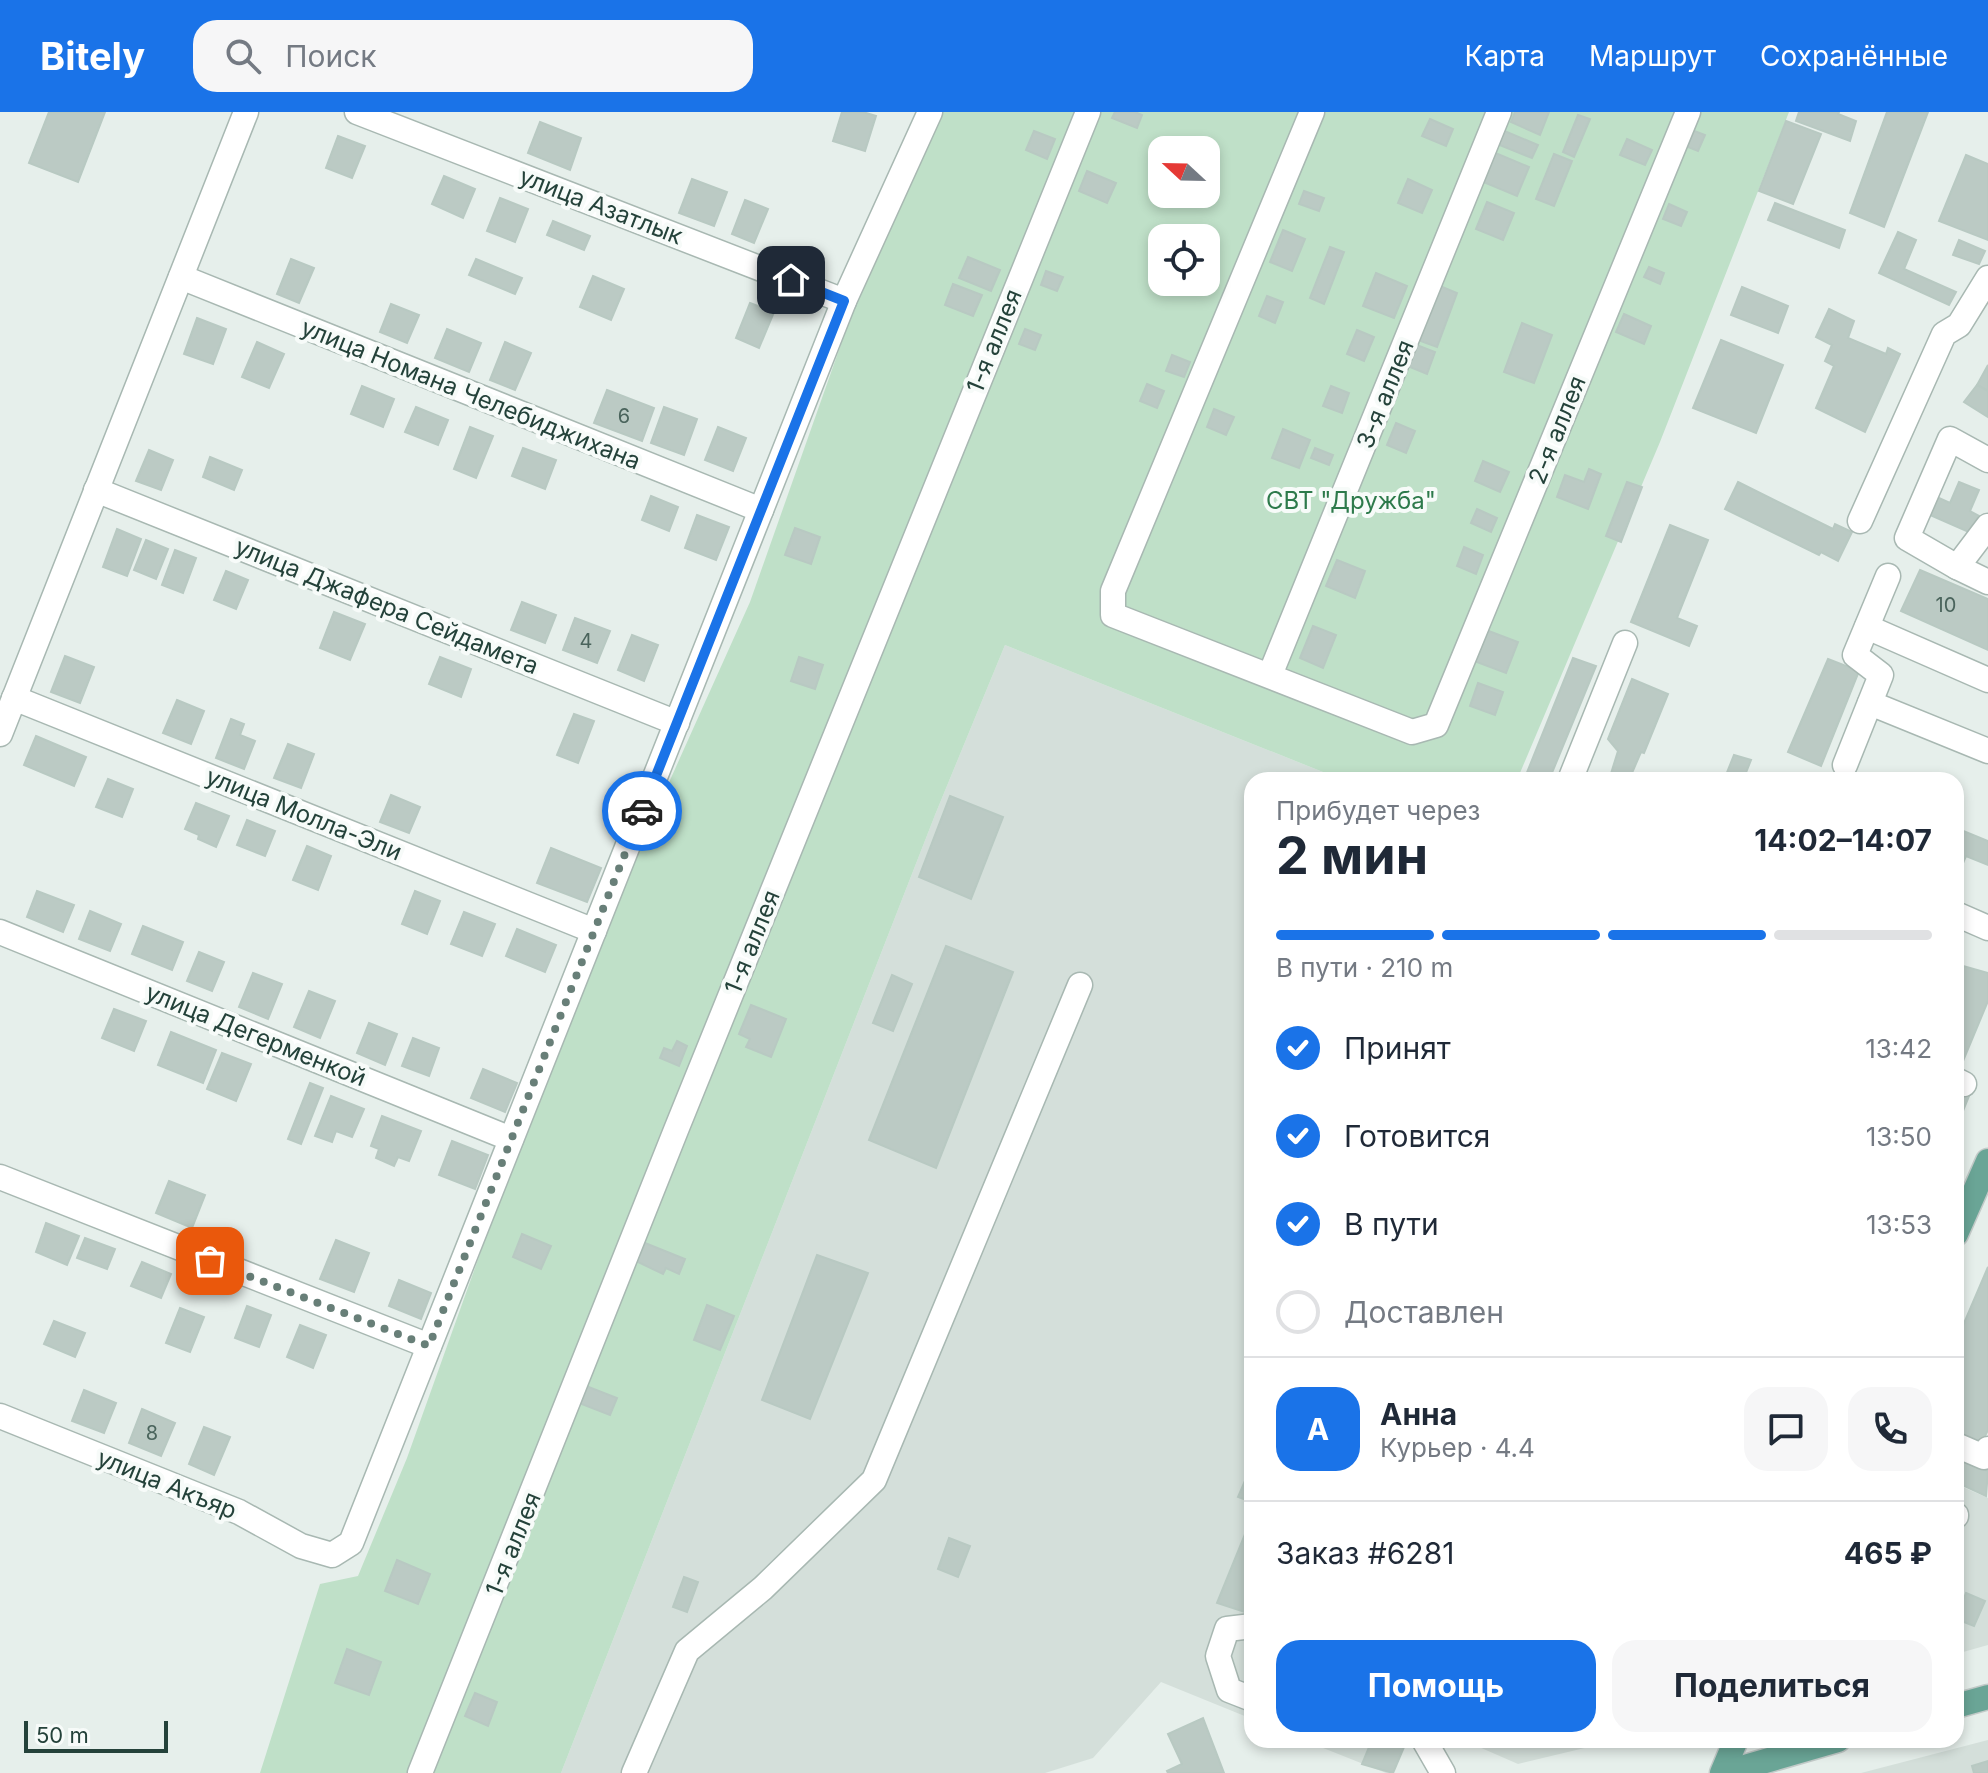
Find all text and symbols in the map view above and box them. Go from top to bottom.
search box [193,20,753,92]
text: Bitely [40,33,145,79]
icon: search [221,34,265,78]
text: Поиск [285,38,377,74]
text: Карта [1465,39,1545,73]
text: Маршрут [1589,39,1716,73]
text: Сохранённые [1760,39,1948,73]
north arrow [1148,136,1220,208]
map controls [1148,136,1220,296]
street label: улица Азатлык [515,162,687,250]
button: locate [1148,224,1220,296]
pin [757,246,825,314]
icon: home [769,258,813,302]
street label: 1-я аллея [960,285,1028,397]
street label: улица Номана Челебиджихана [297,312,645,476]
street label: 3-я аллея [1350,336,1420,452]
street label: 2-я аллея [1522,372,1592,488]
house number: 6 [618,404,630,428]
park label: СВТ "Дружба" [1266,486,1436,515]
street label: улица Джафера Сейдамета [231,532,543,680]
house number: 10 [1936,593,1956,617]
house number: 4 [580,629,592,653]
street label: улица Молла-Эли [202,761,406,867]
courier [602,771,682,851]
icon: car [620,789,664,833]
text: Прибудет через [1276,795,1480,826]
text: 14:02–14:07 [1754,822,1932,858]
text: 2 мин [1276,824,1428,887]
street label: 1-я аллея [718,886,786,998]
text: В пути · 210 m [1276,952,1453,983]
street label: улица Дегерменкой [142,978,370,1092]
icon: check [1276,1026,1320,1070]
text: Принят [1344,1030,1451,1066]
text: 13:42 [1865,1033,1932,1064]
icon: check [1276,1114,1320,1158]
text: Готовится [1344,1118,1490,1154]
text: 13:50 [1866,1121,1932,1152]
icon: check [1276,1202,1320,1246]
text: В пути [1344,1206,1439,1242]
text: 13:53 [1866,1209,1932,1240]
pin [176,1227,244,1295]
icon: bag [188,1239,232,1283]
text: Доставлен [1344,1294,1504,1330]
button: chat [1744,1387,1828,1471]
button: phone [1848,1387,1932,1471]
text: Анна [1380,1396,1457,1432]
text: А [1307,1411,1329,1447]
house number: 8 [146,1421,158,1445]
text: Курьер · 4.4 [1380,1432,1535,1463]
street label: улица Акъяр [93,1443,241,1525]
street label: 1-я аллея [479,1488,547,1600]
text: Заказ #6281 [1276,1535,1454,1571]
text: 465 ₽ [1844,1535,1932,1571]
button: Помощь [1276,1640,1596,1732]
button: Поделиться [1612,1640,1932,1732]
scale bar [24,1717,168,1753]
text: 50 m [36,1722,89,1748]

